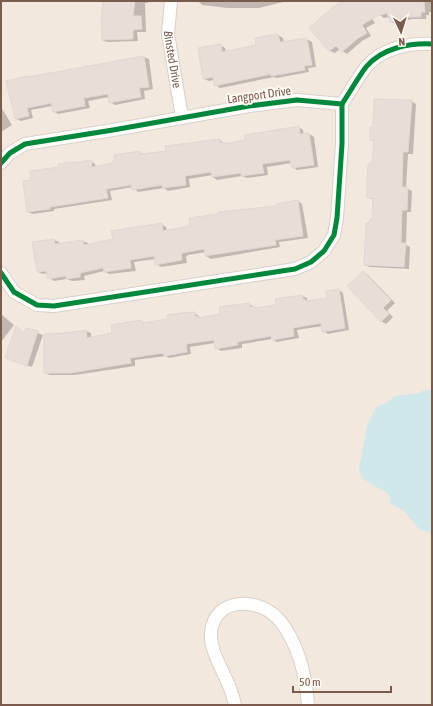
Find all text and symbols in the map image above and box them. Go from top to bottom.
north arrow [381,12,421,52]
street label: Binsted Drive [161,30,184,89]
text: N [398,36,405,48]
street label: Langport Drive [226,84,292,106]
scale bar [293,668,391,694]
text: 50 m [299,675,321,689]

